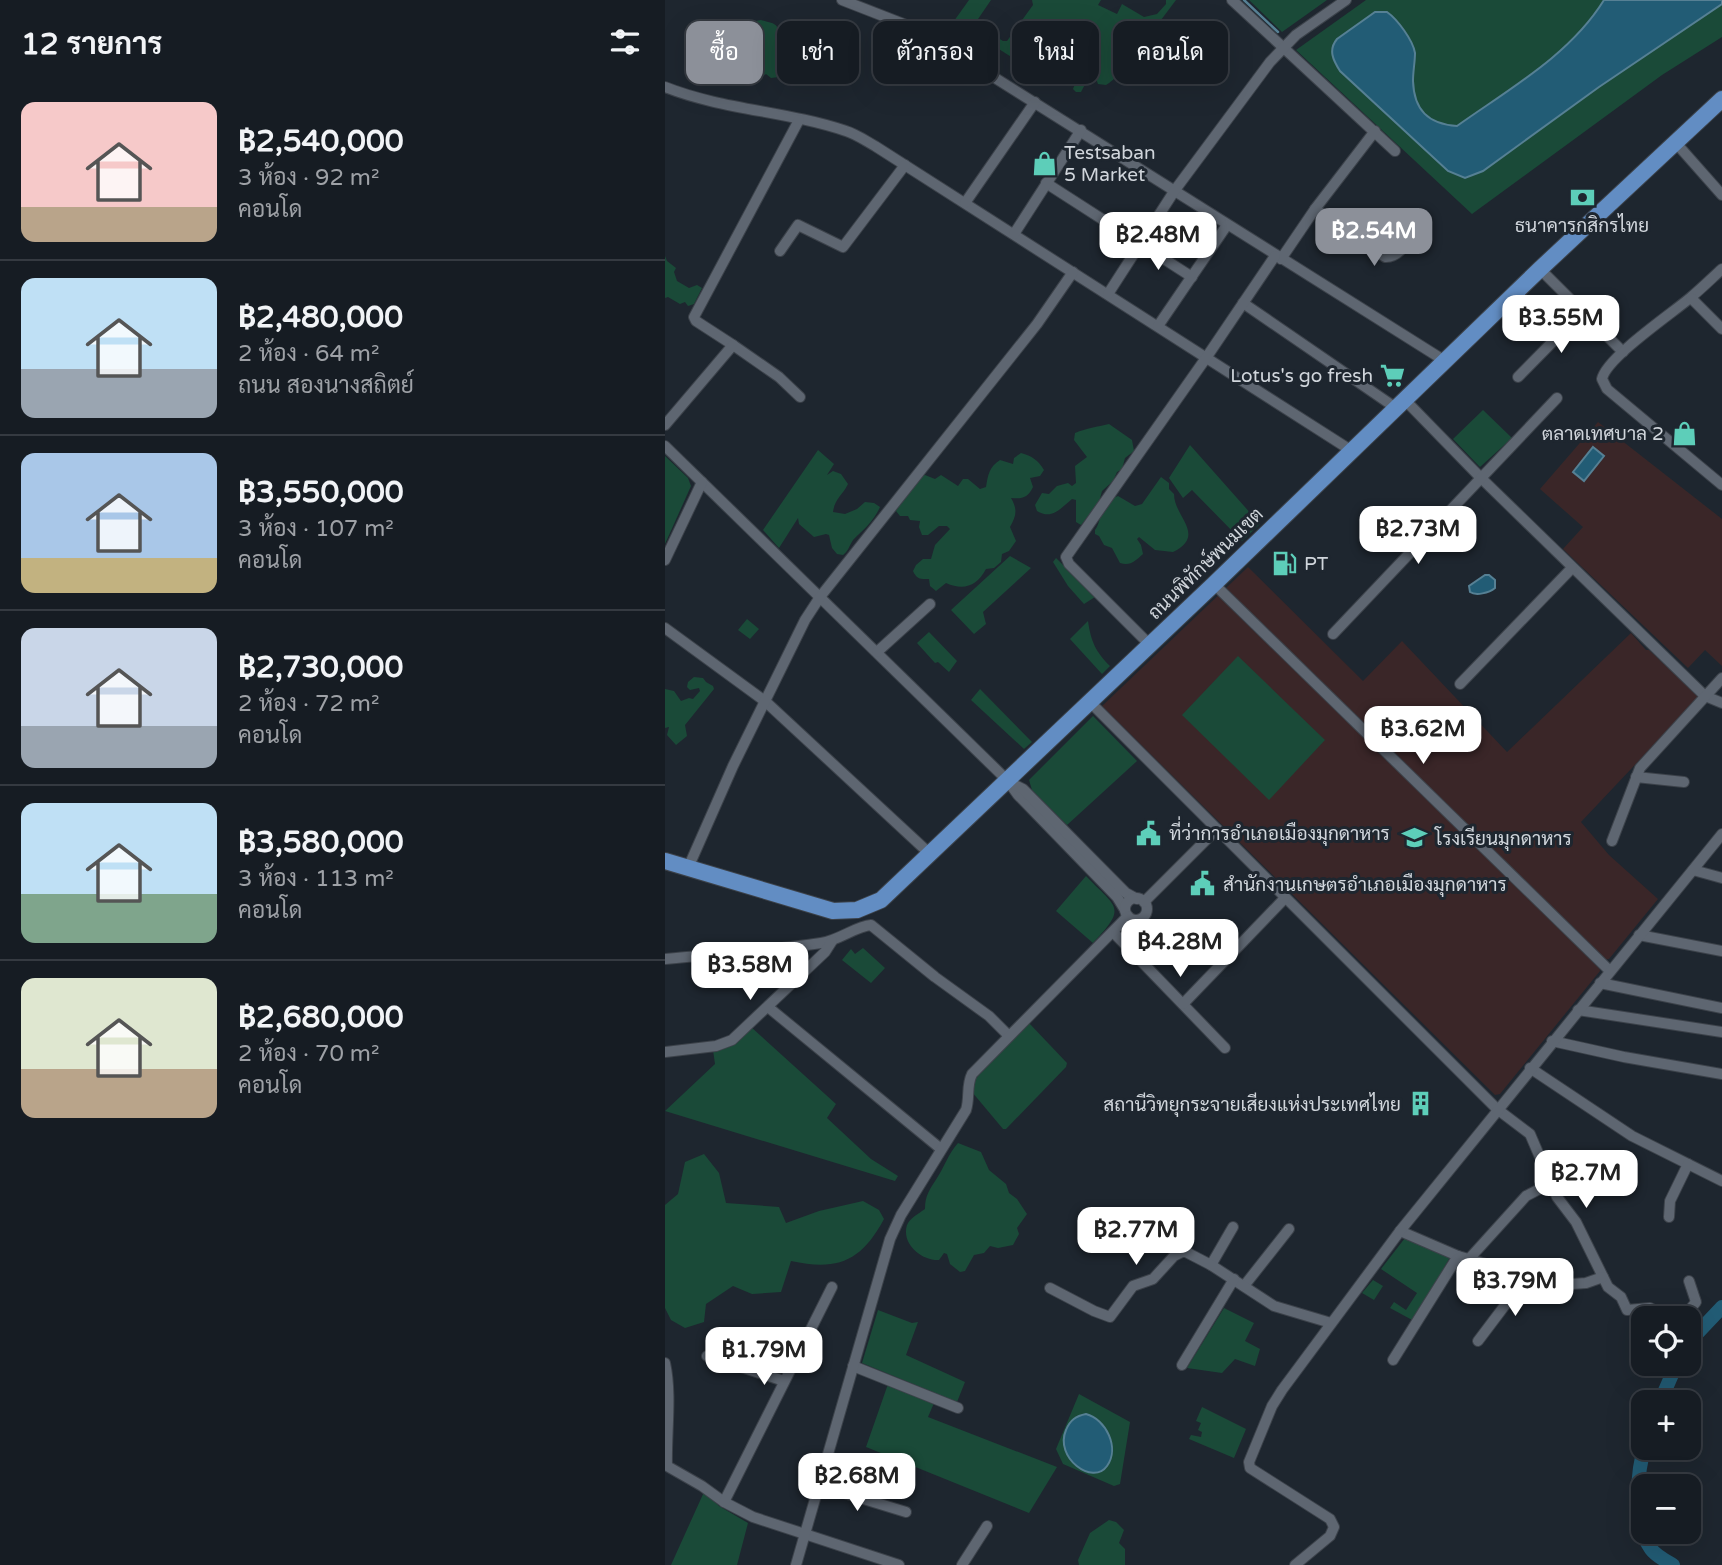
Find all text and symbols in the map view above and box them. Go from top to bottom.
chip: ซื้อ [686,21,763,84]
chip: เช่า [777,21,859,84]
chip: ตัวกรอง [873,21,998,84]
chip: ใหม่ [1012,21,1099,84]
chip: คอนโด [1113,21,1228,84]
icon: filters [606,23,644,61]
text: 12 รายการ [21,26,162,63]
text: ฿2,540,000 [238,123,404,160]
icon: home [77,130,161,214]
place label: Testsaban 5 Market [1064,142,1155,186]
shop icon: Testsaban 5 Market [1030,149,1058,177]
text: 3 ห้อง · 92 m² [238,164,379,192]
bank icon: ธนาคารกสิกรไทย [1568,183,1596,211]
text: คอนโด [238,196,302,224]
pin: ฿2.54M [1317,208,1431,268]
pin: ฿2.48M [1101,212,1215,272]
place label: ธนาคารกสิกรไทย [1515,213,1649,237]
text: ฿2.54M [1331,217,1417,245]
text: ฿2.48M [1116,221,1200,249]
pin: ฿3.55M [1504,296,1618,355]
text: ฿2,480,000 [238,299,403,336]
text: ฿3.55M [1518,304,1604,332]
icon: home [77,306,161,390]
text: 2 ห้อง · 64 m² [238,340,379,368]
supermarket icon: Lotus's go fresh [1379,361,1407,389]
place label: Lotus's go fresh [1230,365,1373,387]
text: ถนน สองนางสถิตย์ [238,372,414,400]
shop icon: ตลาดเทศบาล 2 [1670,419,1698,447]
place label: ตลาดเทศบาล 2 [1542,423,1664,445]
text: ฿3,550,000 [238,474,404,511]
icon: home [77,481,161,565]
street label: ถนนพิทักษ์พนมเขต [1142,502,1268,624]
pin: ฿2.73M [1361,506,1475,566]
text: 3 ห้อง · 107 m² [238,515,394,543]
text: ฿2.73M [1375,515,1461,543]
text: คอนโด [238,547,302,575]
fuel station icon: PT [1270,549,1298,577]
place label: PT [1304,553,1329,575]
text: ฿2,730,000 [238,649,403,686]
icon: home [77,656,161,740]
text: 2 ห้อง · 72 m² [238,690,379,718]
pin: ฿3.62M [1366,706,1480,766]
text: ฿3.62M [1380,715,1466,743]
text: คอนโด [238,722,302,750]
place label: ที่ว่าการอำเภอเมืองมุกดาหาร [1169,816,1390,846]
public building icon: ที่ว่าการอำเภอเมืองมุกดาหาร [1135,819,1163,847]
text: ฿3,580,000 [238,824,404,861]
school or university icon: โรงเรียนมุกดาหาร [1401,824,1429,852]
place label: โรงเรียนมุกดาหาร [1434,826,1572,851]
icon: home [77,831,161,915]
text: 3 ห้อง · 113 m² [238,865,394,893]
public building icon: สำนักงานเกษตรอำเภอเมืองมุกดาหาร [1189,870,1217,898]
place label: สำนักงานเกษตรอำเภอเมืองมุกดาหาร [1223,873,1507,897]
text: คอนโด [238,897,302,925]
pin: ฿4.28M [1123,920,1237,979]
text: ฿4.28M [1137,928,1223,956]
pin: ฿3.58M [693,942,807,1002]
text: ฿3.58M [707,951,793,979]
text: ฿2,680,000 [238,999,404,1036]
icon: home [77,1006,161,1090]
text: 2 ห้อง · 70 m² [238,1040,379,1068]
text: คอนโด [238,1072,302,1100]
building icon: สถานีวิทยุกระจายเสียงแห่งประเทศไทย [1407,1090,1435,1118]
place label: สถานีวิทยุกระจายเสียงแห่งประเทศไทย [1103,1092,1401,1117]
pin: ฿2.7M [1537,1150,1635,1210]
text: ฿2.7M [1551,1159,1621,1187]
pin: ฿2.77M [1079,1208,1193,1267]
text: ฿2.77M [1093,1216,1179,1244]
pin: ฿3.79M [1458,1258,1572,1318]
text: ฿3.79M [1472,1267,1558,1295]
map controls [1631,1306,1701,1544]
button: locate [1631,1306,1701,1376]
pin: ฿1.79M [707,1328,821,1387]
text: ฿1.79M [721,1336,807,1364]
button: + [1631,1390,1701,1460]
pin: ฿2.68M [800,1454,914,1513]
text: ฿2.68M [814,1462,900,1490]
button: − [1631,1474,1701,1544]

